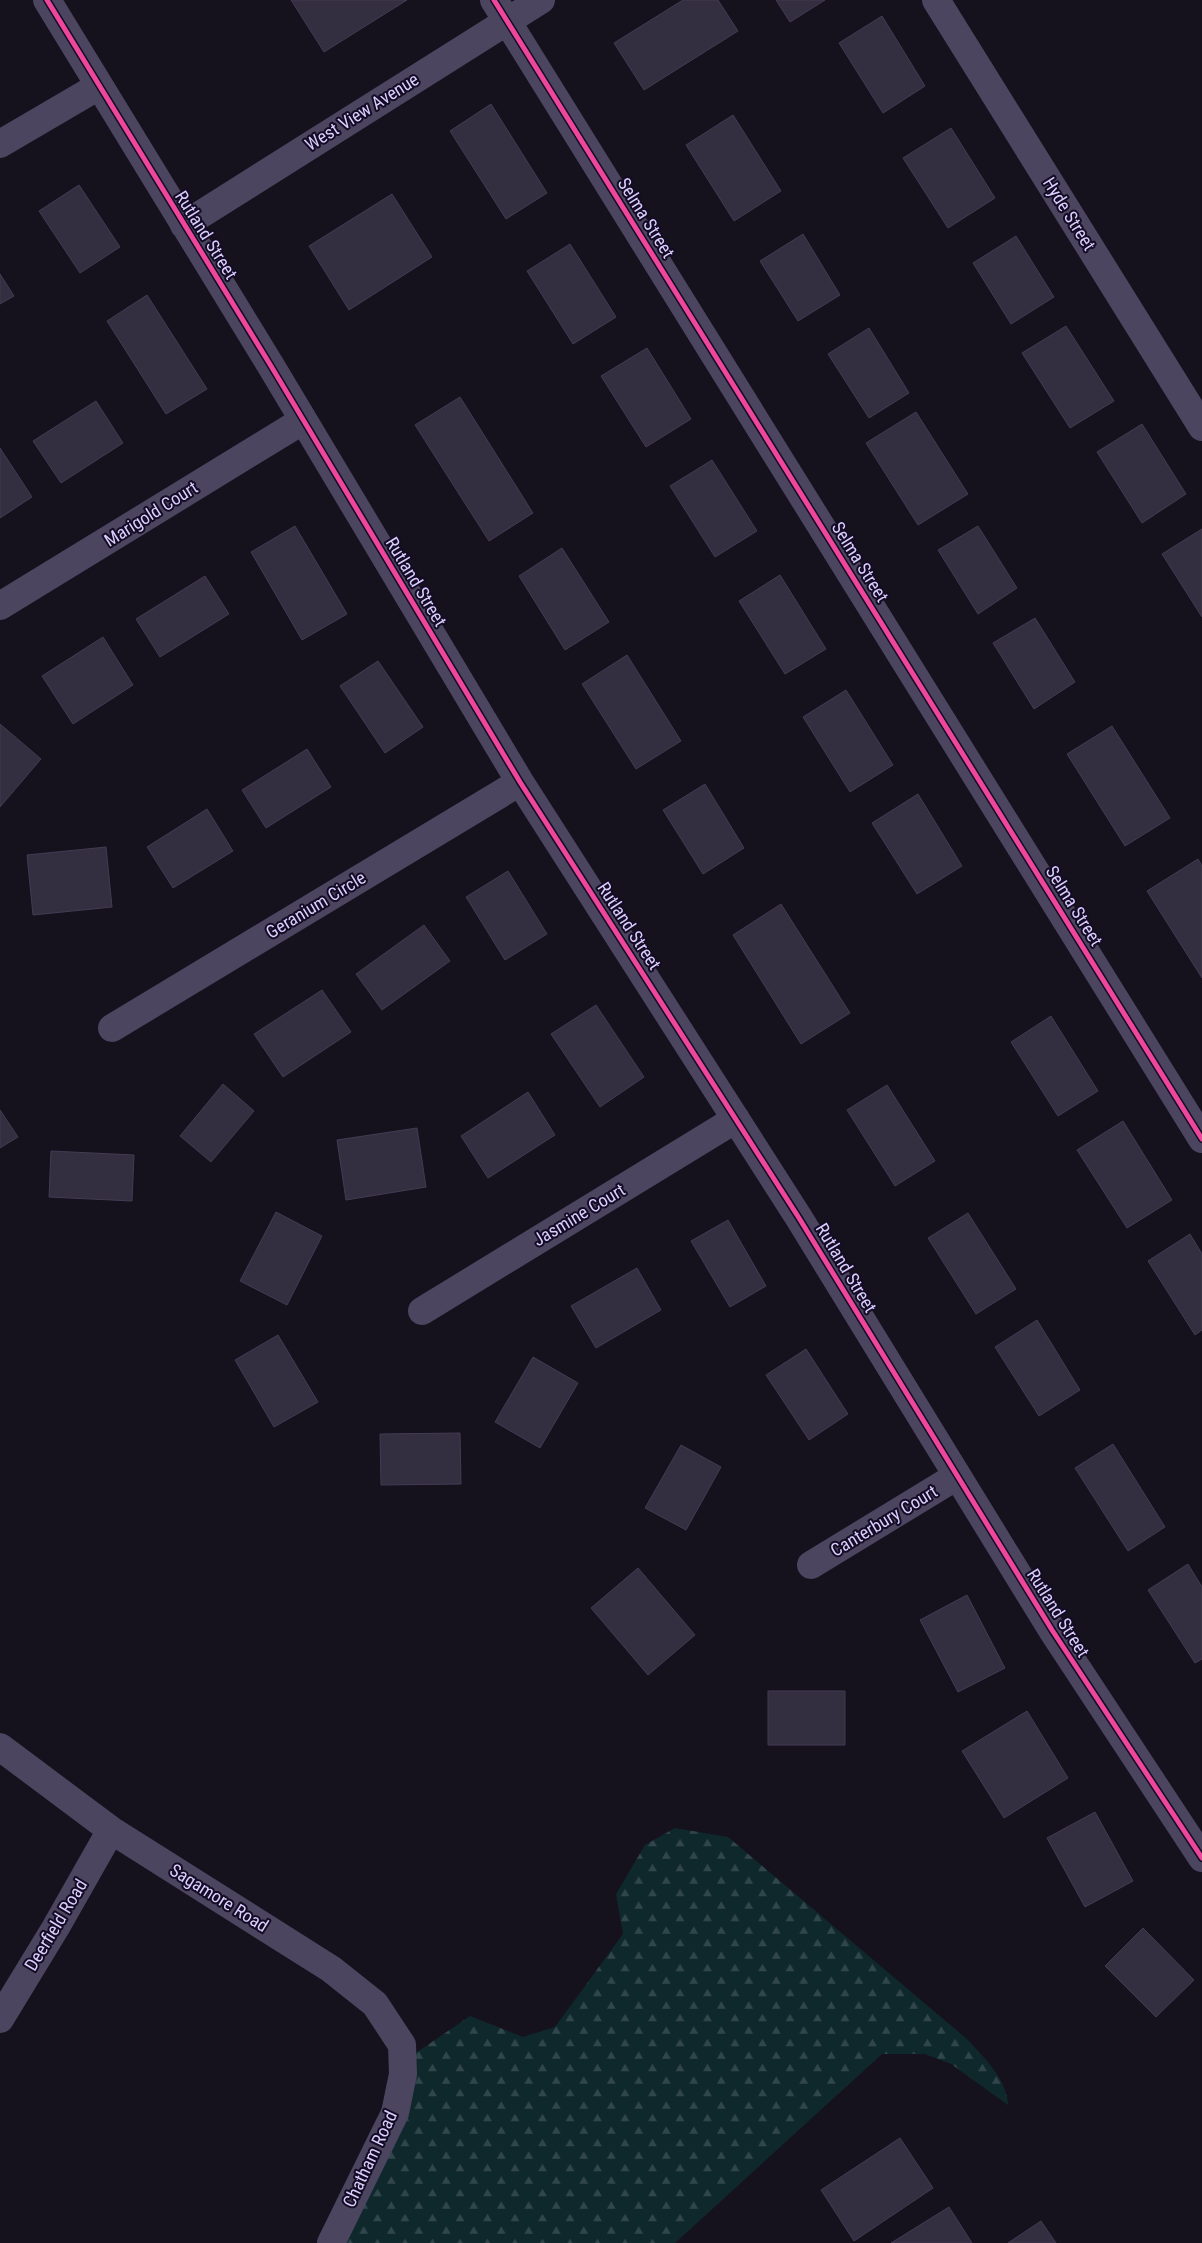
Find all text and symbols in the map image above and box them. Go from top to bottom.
street label: West View Avenue [301,68,422,155]
street label: Hyde Street [1039,173,1100,254]
street label: Selma Street [614,174,679,262]
street label: Rutland Street [171,187,242,283]
street label: Marigold Court [100,477,201,551]
street label: Selma Street [828,518,893,606]
street label: Rutland Street [382,533,451,630]
street label: Selma Street [1042,862,1107,950]
street label: Geranium Circle [262,867,369,943]
street label: Rutland Street [593,878,666,974]
street label: Jasmine Court [529,1179,629,1250]
street label: Rutland Street [812,1219,881,1316]
street label: Canterbury Court [827,1480,941,1561]
street label: Rutland Street [1023,1565,1094,1661]
street label: Sagamore Road [166,1859,272,1936]
street label: Deerfield Road [20,1875,91,1974]
street label: Chatham Road [338,2107,401,2210]

